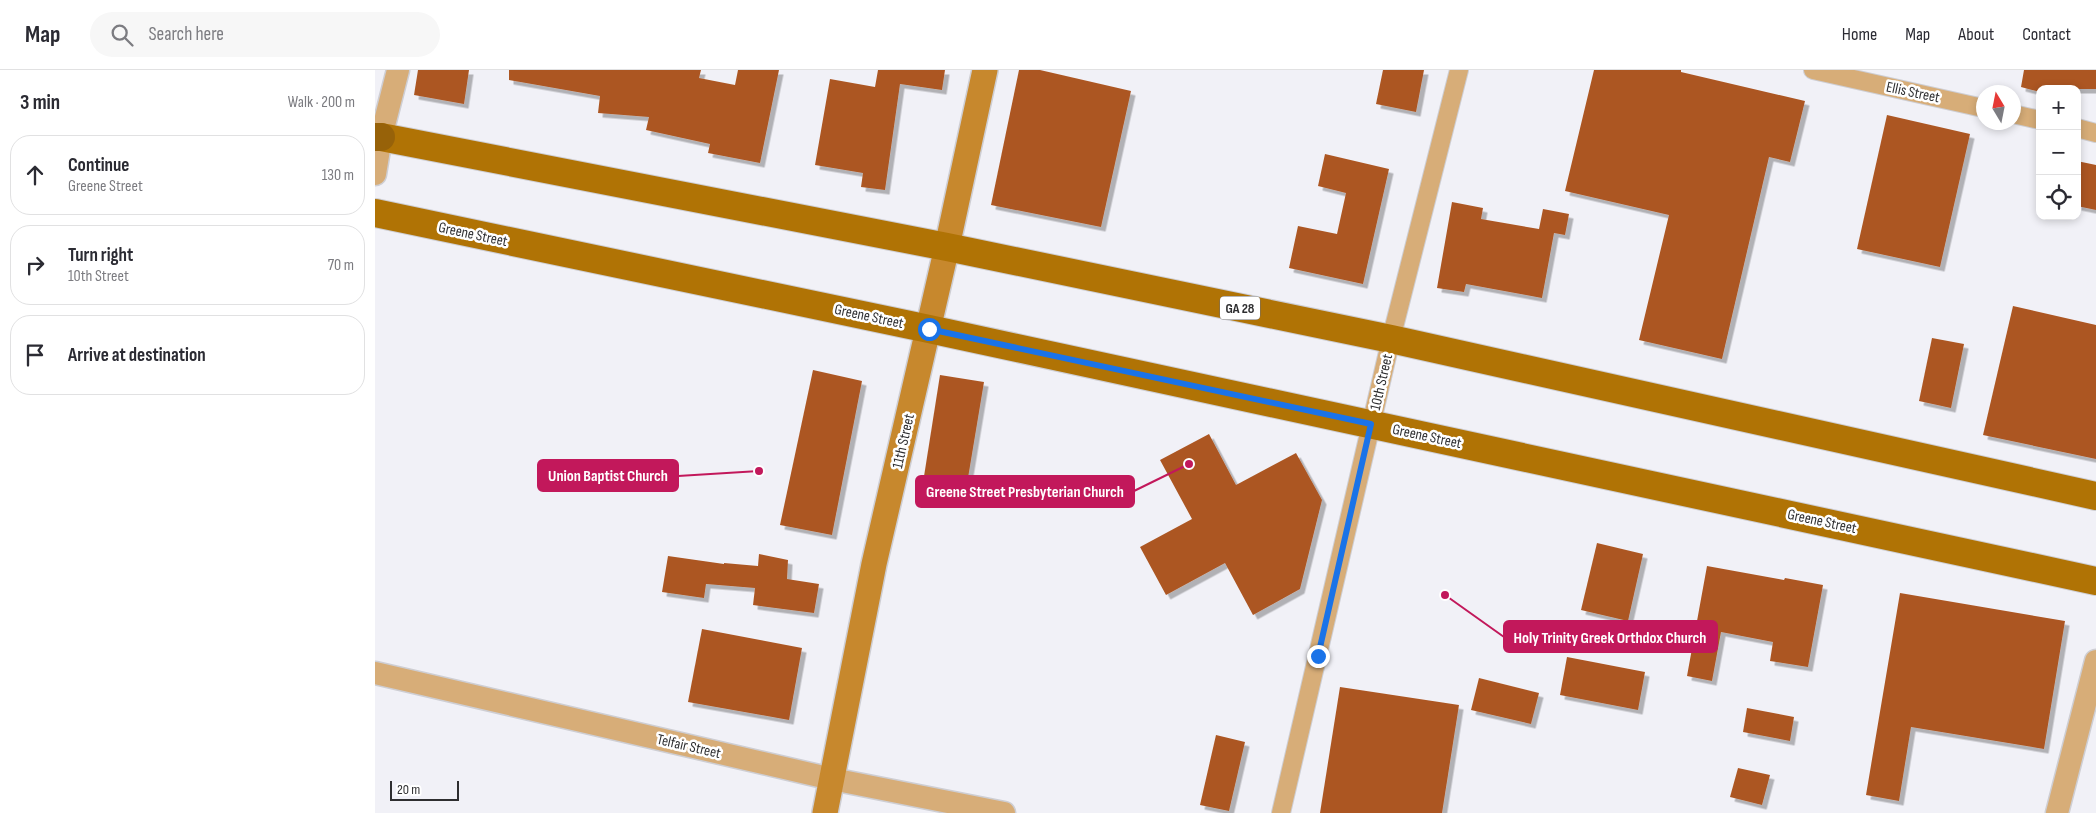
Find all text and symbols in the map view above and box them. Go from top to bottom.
search box [90,12,440,57]
text: Map [25,20,60,49]
icon: search [108,21,136,49]
text: Search here [148,23,224,46]
text: Home [1842,24,1877,45]
text: Map [1905,24,1930,45]
text: About [1958,24,1994,45]
text: Contact [2022,24,2071,45]
street label: Ellis Street [1884,78,1942,108]
north arrow [1976,85,2021,130]
map controls [2036,85,2081,220]
button: + [2036,85,2081,130]
text: 3 min [20,90,60,115]
text: Walk · 200 m [288,93,355,112]
button: − [2036,130,2081,175]
text: Continue [68,154,129,177]
icon: ahead [21,161,49,189]
text: 130 m [322,166,354,185]
button: locate [2036,175,2081,220]
text: Greene Street [68,177,143,196]
street label: Greene Street [437,218,510,251]
text: Turn right [68,244,133,267]
icon: right [21,251,49,279]
text: 70 m [328,256,354,275]
text: 10th Street [68,267,129,286]
road number: GA 28 [1220,297,1260,320]
street label: Greene Street [833,300,906,333]
route start [918,318,941,341]
icon: arrive [21,341,49,369]
text: Arrive at destination [68,344,206,367]
street label: 10th Street [1366,352,1397,412]
street label: 11th Street [888,412,919,470]
street label: Greene Street [1391,420,1464,453]
callout: Union Baptist Church [538,460,678,491]
text: Union Baptist Church [548,467,668,486]
callout: Greene Street Presbyterian Church [916,476,1134,507]
text: Greene Street Presbyterian Church [926,483,1124,502]
street label: Greene Street [1786,505,1859,538]
callout: Holy Trinity Greek Orthdox Church [1504,621,1717,652]
text: Holy Trinity Greek Orthdox Church [1514,629,1707,648]
route end [1307,645,1330,668]
street label: Telfair Street [655,730,723,763]
scale bar [390,778,459,801]
text: 20 m [397,781,420,798]

